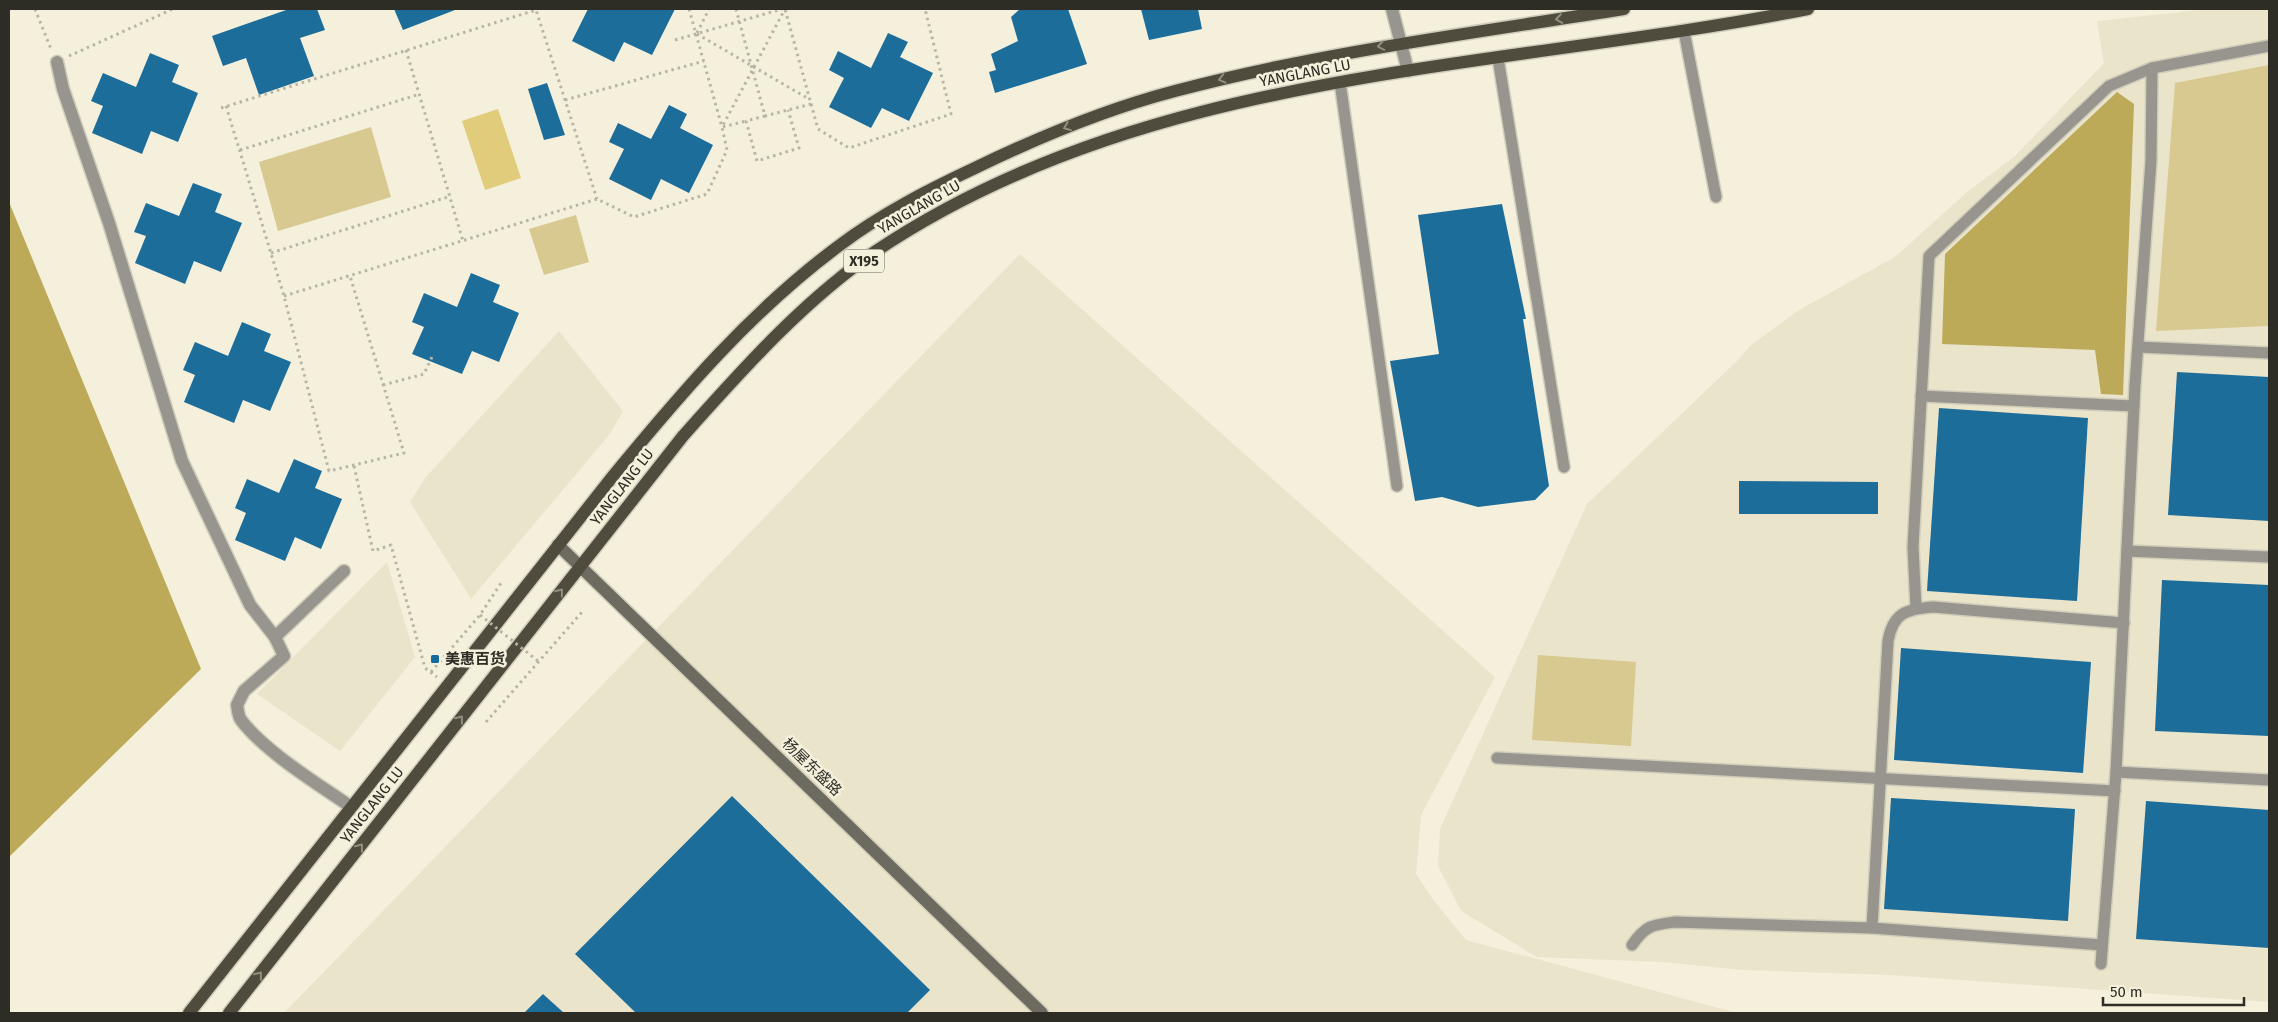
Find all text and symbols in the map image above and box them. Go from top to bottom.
one-way arrow [1554,14,1563,24]
one-way arrow [1377,41,1385,51]
street label: YANGLANG LU [1258,55,1352,91]
one-way arrow [1217,73,1226,84]
one-way arrow [1063,121,1072,131]
street label: YANGLANG LU [874,176,964,238]
road number: X195 [844,250,884,272]
street label: YANGLANG LU [586,445,658,529]
one-way arrow [555,588,564,597]
place label: 美惠百货 [445,650,505,668]
marker: 美惠百货 [429,653,441,665]
one-way arrow [454,715,463,725]
street label: 杨屋东盛路 [779,734,845,800]
street label: YANGLANG LU [336,763,408,847]
one-way arrow [354,844,362,853]
one-way arrow [254,972,262,981]
scale bar [2103,974,2244,1006]
text: 50 m [2110,983,2143,1001]

